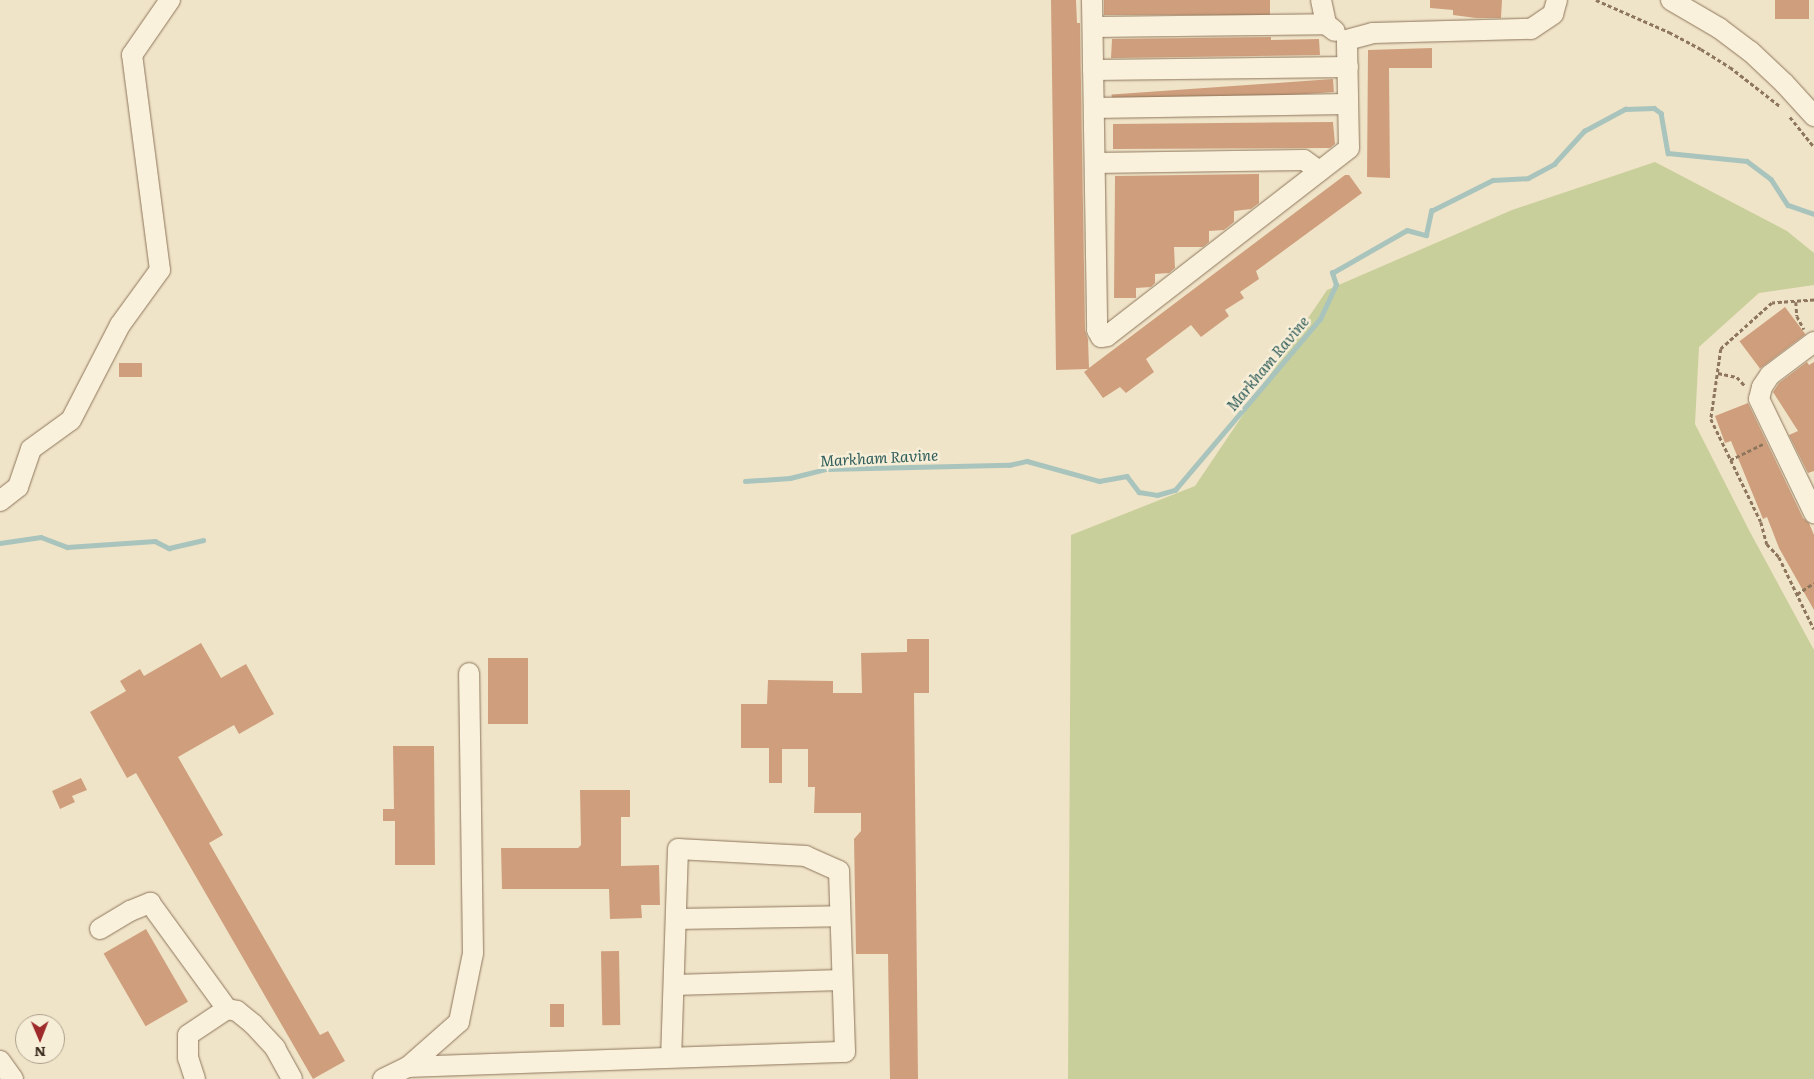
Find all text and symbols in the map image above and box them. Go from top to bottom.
water label: Markham Ravine [1222,312,1312,414]
water label: Markham Ravine [820,445,938,469]
north arrow [15,1014,65,1064]
text: N [34,1043,46,1063]

